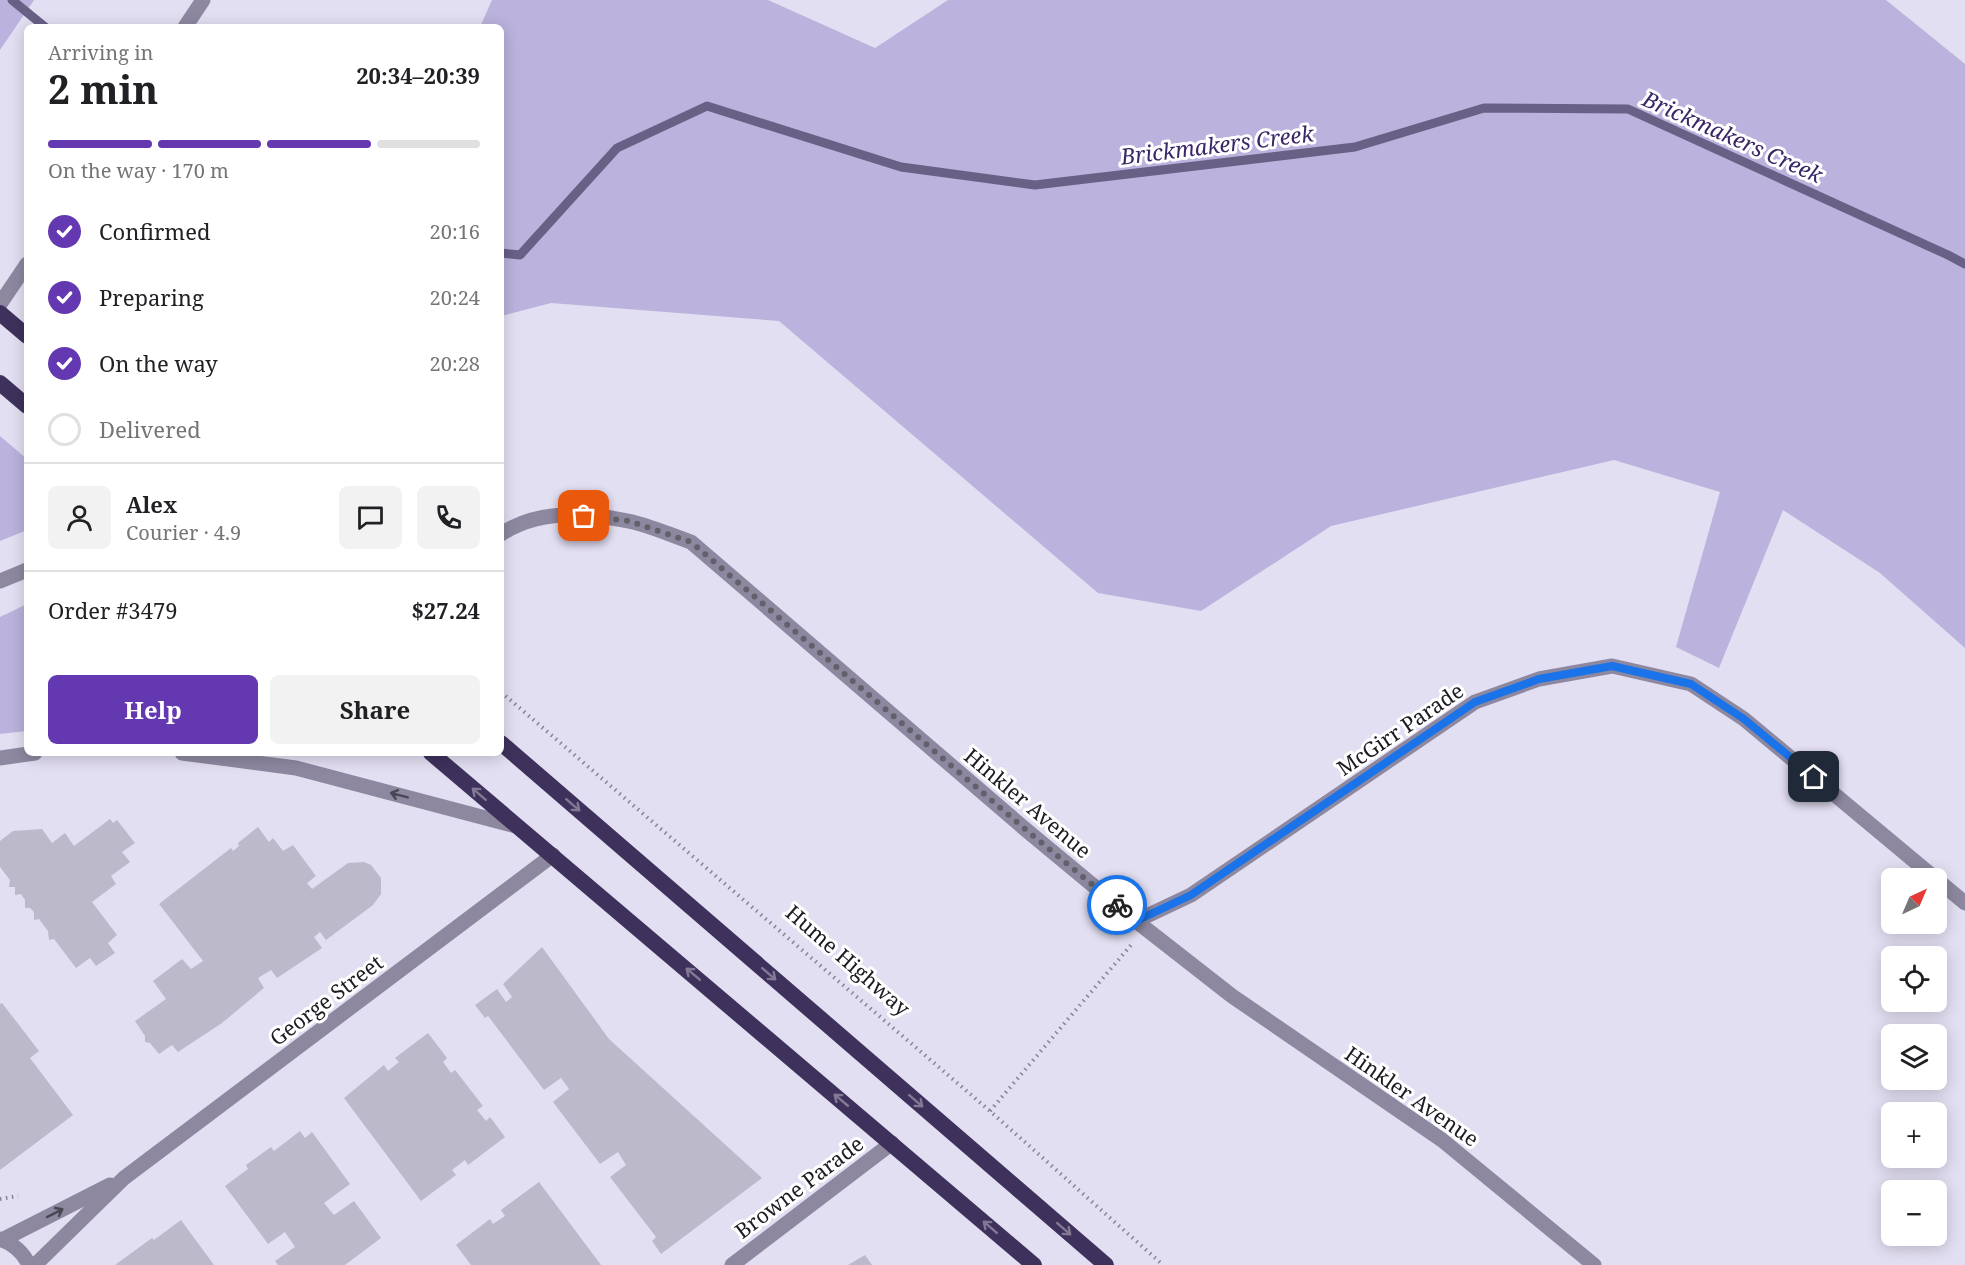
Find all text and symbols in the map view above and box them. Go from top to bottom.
text: Arriving in [48,39,153,66]
text: 20:34–20:39 [356,60,480,90]
text: 2 min [48,62,158,115]
water label: Brickmakers Creek [1637,82,1829,190]
water label: Brickmakers Creek [1118,117,1317,171]
text: On the way · 170 m [48,157,229,184]
icon: check [48,215,81,248]
text: Confirmed [99,216,210,246]
text: 20:16 [430,218,480,245]
icon: check [48,281,81,314]
text: Preparing [99,282,204,312]
text: 20:24 [430,284,480,311]
icon: check [48,347,81,380]
text: On the way [99,348,218,378]
text: 20:28 [430,350,480,377]
text: Delivered [99,414,201,444]
button: person [48,486,111,549]
button: chat [339,486,402,549]
button: phone [417,486,480,549]
text: Alex [126,489,177,519]
pin [558,490,609,541]
icon: bag [567,499,600,532]
text: Courier · 4.9 [126,519,241,546]
text: Order #3479 [48,595,178,625]
text: $27.24 [411,595,480,625]
button: Help [48,675,258,744]
button: Share [270,675,480,744]
street label: McGirr Parade [1331,676,1469,782]
street label: Hinkler Avenue [959,742,1097,864]
pin [1788,751,1839,802]
icon: home [1797,760,1830,793]
one-way arrow [389,788,408,800]
one-way arrow [471,788,487,801]
one-way arrow [565,799,581,812]
north arrow [1881,868,1947,934]
map controls [1881,868,1947,1246]
courier [1087,875,1147,935]
icon: bike [1101,889,1134,922]
street label: Hume Highway [780,898,916,1022]
button: locate [1881,946,1947,1012]
street label: George Street [264,948,388,1052]
one-way arrow [686,967,701,981]
one-way arrow [761,967,776,981]
button: layers [1881,1024,1947,1090]
street label: Hinkler Avenue [1340,1039,1484,1153]
one-way arrow [834,1093,849,1107]
one-way arrow [908,1095,924,1108]
button: + [1881,1102,1947,1168]
street label: Browne Parade [729,1129,869,1245]
button: − [1881,1180,1947,1246]
one-way arrow [45,1207,63,1218]
one-way arrow [983,1220,998,1234]
one-way arrow [1056,1222,1071,1236]

